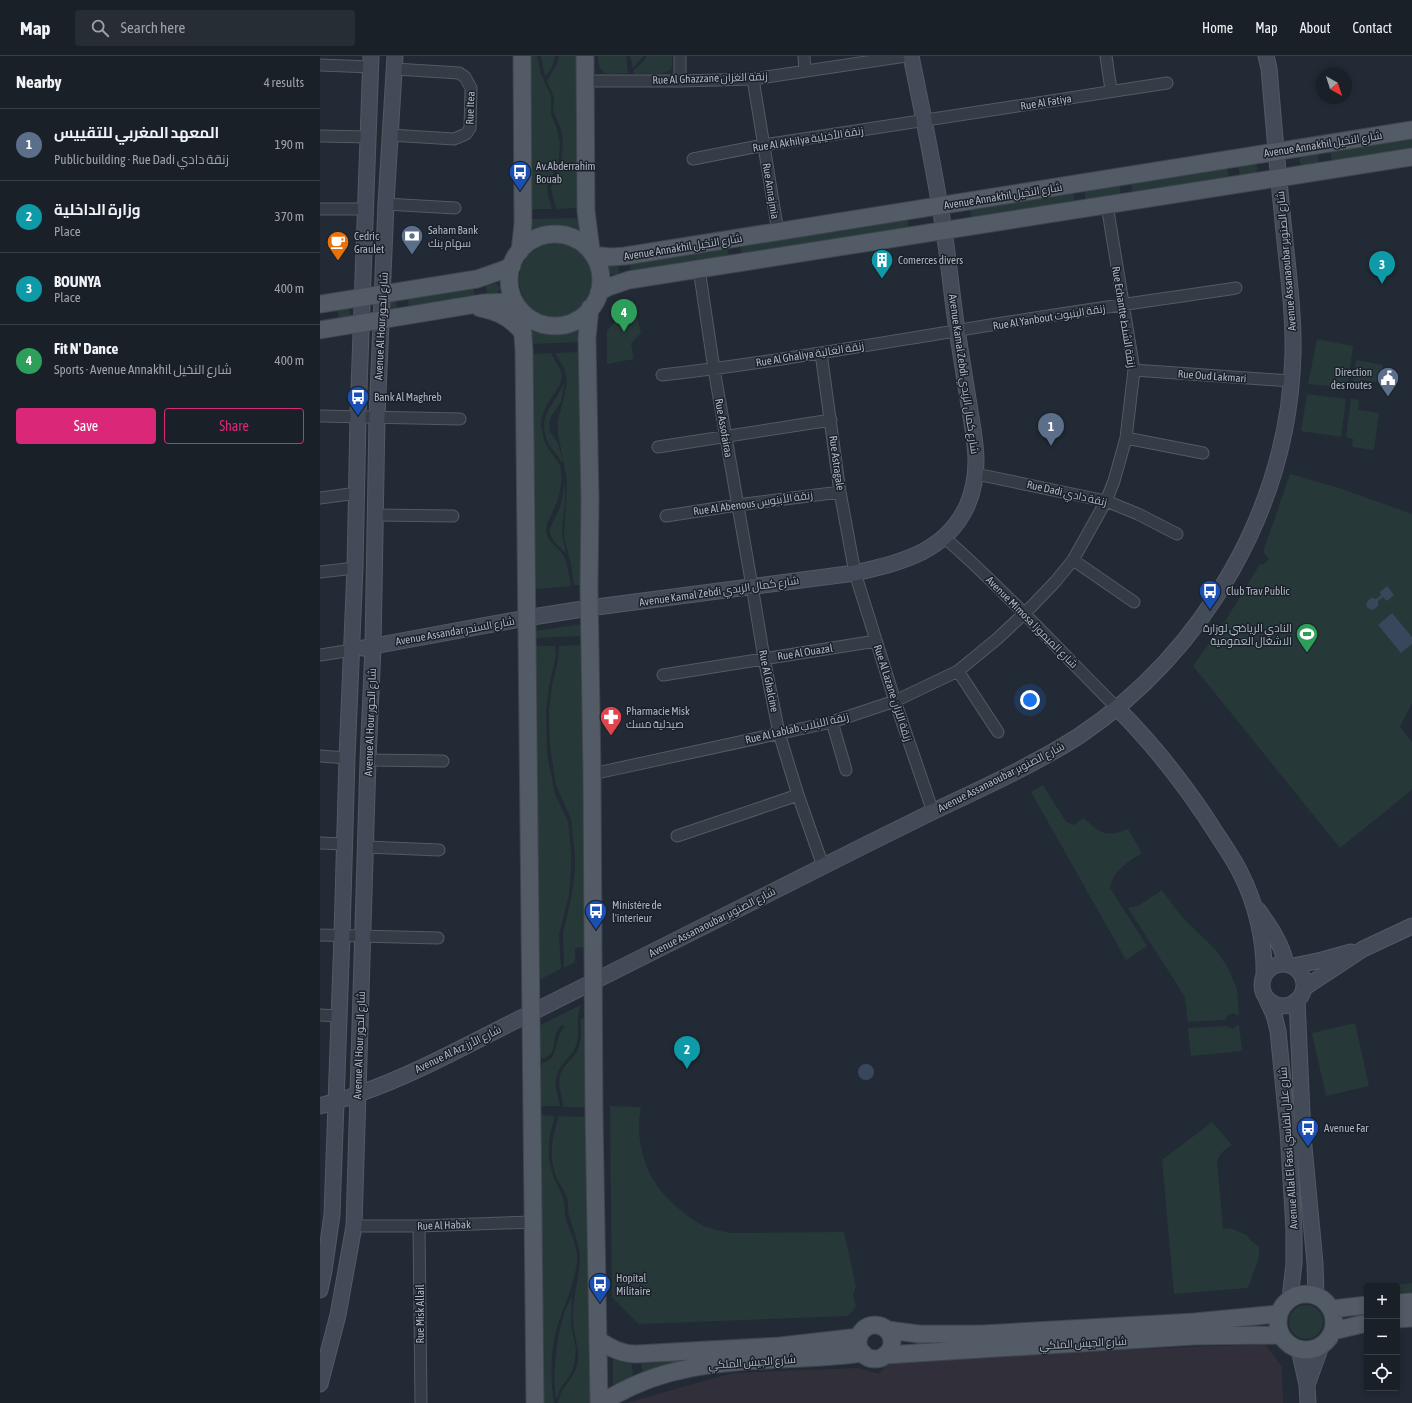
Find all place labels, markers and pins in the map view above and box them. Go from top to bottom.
bus stop icon: Av.Abderrahim Bouab [507,159,533,192]
place label: Av.Abderrahim Bouab [536,160,596,185]
bank icon: Saham Bank سهام بنك [399,223,425,256]
place label: Saham Bank سهام بنك [428,224,478,251]
cafe icon: Cedric Graulet [325,229,351,262]
place label: Cedric Graulet [354,230,384,255]
building icon: Comerces divers [869,247,895,280]
pin: 3 [1369,251,1395,284]
place label: Comerces divers [898,254,963,266]
pin: 4 [611,299,637,332]
public building icon: Direction des routes [1375,365,1401,398]
place label: Direction des routes [1331,366,1372,391]
bus stop icon: Bank Al Maghreb [345,384,371,417]
place label: Bank Al Maghreb [374,391,442,403]
pin: 1 [1038,413,1064,446]
bus stop icon: Club Trav Public [1197,578,1223,611]
place label: Club Trav Public [1226,585,1291,597]
sports icon: النادي الرياضي لوزارة الاشغال العمومية [1294,621,1320,654]
place label: النادي الرياضي لوزارة الاشغال العمومية [1203,622,1292,648]
pharmacy icon: Pharmacie Misk صيدلية مسك [598,704,624,737]
place label: Pharmacie Misk صيدلية مسك [626,705,690,730]
bus stop icon: Ministère de l'interieur [583,898,609,931]
place label: Ministère de l'interieur [612,899,662,924]
pin: 2 [674,1036,700,1069]
bus stop icon: Avenue Far [1295,1115,1321,1148]
place label: Avenue Far [1324,1122,1369,1134]
bus stop icon: Hopital Militaire [587,1271,613,1304]
place label: Hopital Militaire [616,1272,650,1297]

